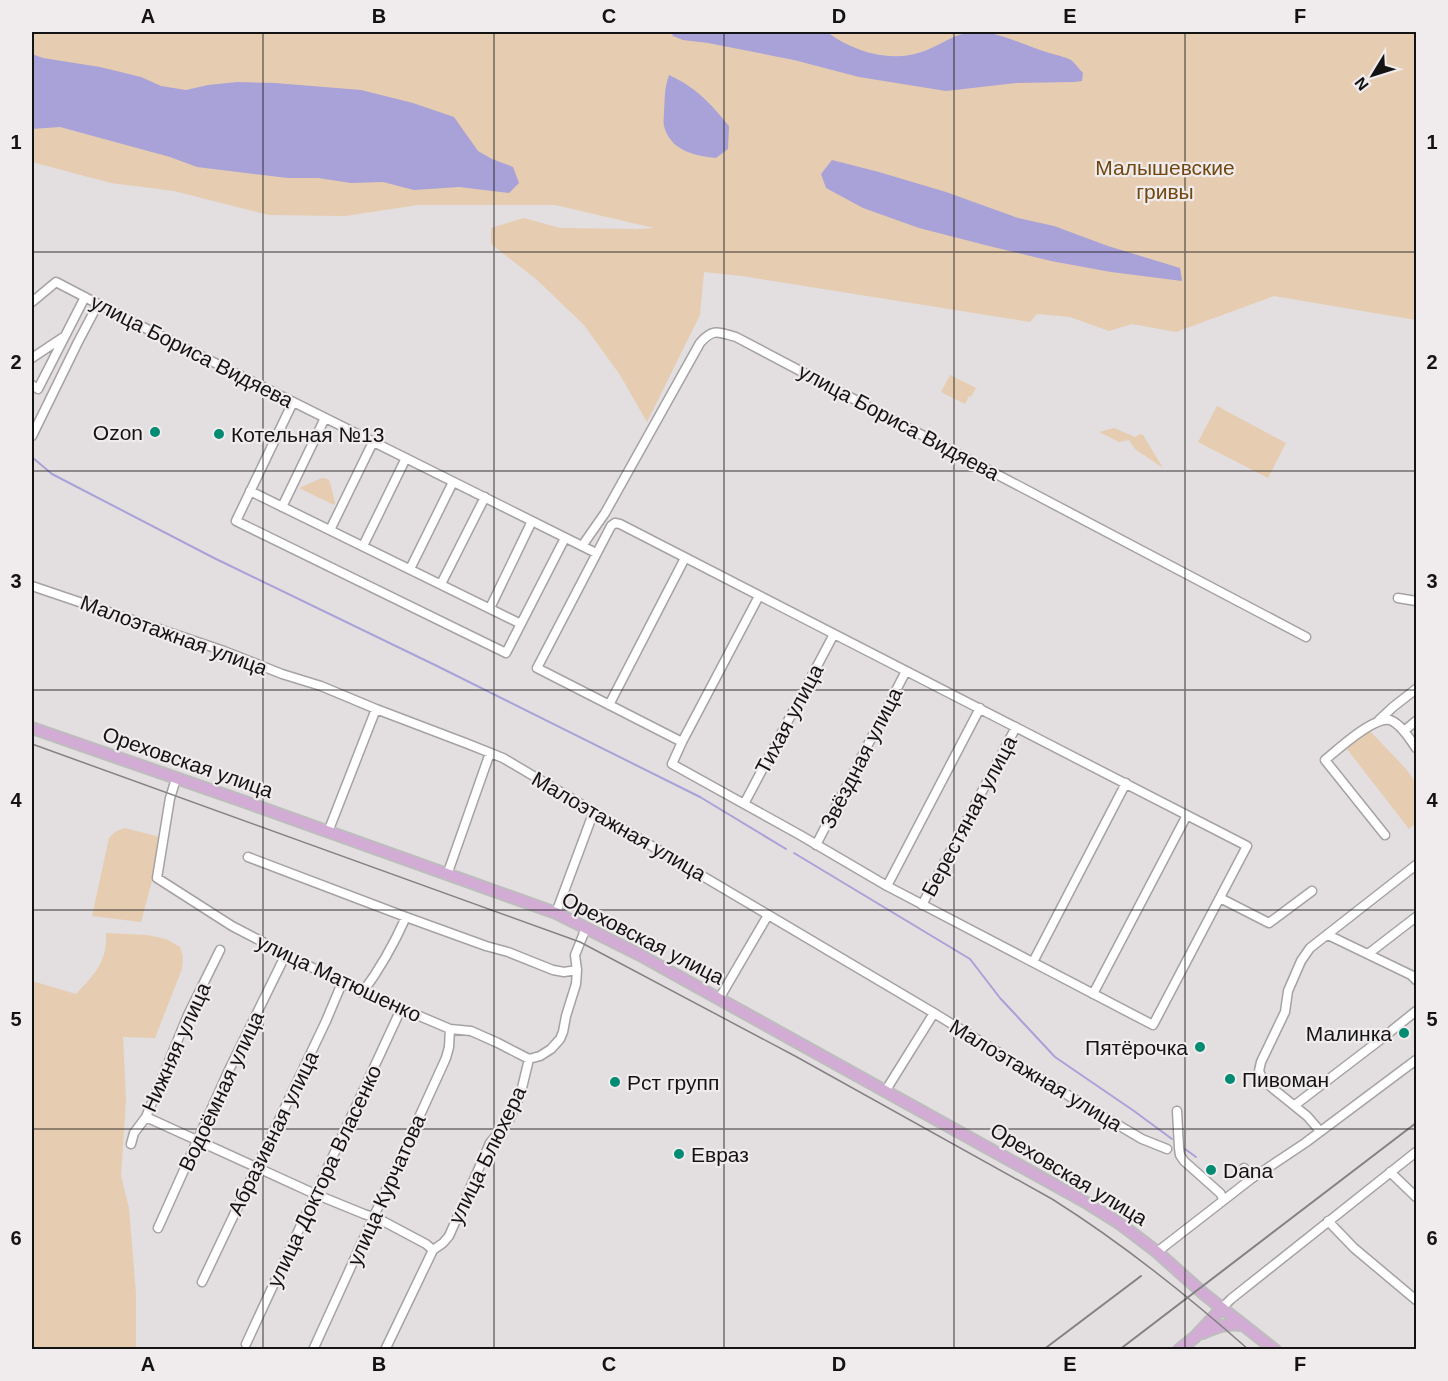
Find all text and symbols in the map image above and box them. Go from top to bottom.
text: A [141,5,155,27]
text: B [372,5,386,27]
text: C [602,5,616,27]
text: D [832,5,846,27]
text: E [1063,5,1077,27]
text: F [1294,5,1306,27]
north arrow [1343,45,1403,105]
text: N [1351,74,1372,94]
text: 1 [10,131,22,153]
text: 1 [1426,131,1438,153]
park label: Малышевские гривы [1095,156,1235,203]
street label: улица Бориса Видяева [87,290,297,412]
text: 2 [10,351,22,373]
text: 2 [1426,351,1438,373]
street label: улица Бориса Видяева [795,359,1004,485]
place label: Ozon [93,421,143,444]
place label: Котельная №13 [231,423,384,446]
marker: Ozon [148,425,162,439]
marker: Котельная №13 [212,427,226,441]
text: 3 [10,570,22,592]
text: 3 [1426,570,1438,592]
street label: Малоэтажная улица [77,590,271,680]
street label: Тихая улица [751,660,828,778]
street label: Звёздная улица [816,683,907,832]
street label: Ореховская улица [100,722,277,802]
street label: Берестяная улица [917,732,1021,900]
street label: Малоэтажная улица [528,767,710,885]
text: 4 [10,789,22,811]
text: 4 [1426,789,1438,811]
street label: Ореховская улица [558,887,728,989]
street label: улица Матюшенко [253,930,425,1026]
street label: Нижняя улица [137,979,215,1115]
street label: Водоёмная улица [174,1007,268,1174]
text: 5 [10,1008,22,1030]
text: 5 [1426,1008,1438,1030]
street label: Малоэтажная улица [946,1014,1127,1136]
place label: Малинка [1306,1022,1392,1045]
marker: Малинка [1397,1026,1411,1040]
place label: Пятёрочка [1085,1036,1188,1059]
marker: Пятёрочка [1193,1040,1207,1054]
street label: Абразивная улица [223,1047,323,1219]
street label: улица Доктора Власенко [262,1061,386,1291]
place label: Пивоман [1242,1068,1329,1091]
place label: Рст групп [627,1071,719,1094]
marker: Пивоман [1223,1072,1237,1086]
marker: Рст групп [608,1075,622,1089]
street label: улица Блюхера [444,1082,530,1228]
street label: улица Курчатова [342,1111,430,1269]
street label: Ореховская улица [986,1118,1152,1230]
place label: Евраз [691,1143,749,1166]
marker: Евраз [672,1147,686,1161]
place label: Dana [1223,1159,1274,1182]
marker: Dana [1204,1163,1218,1177]
text: 6 [10,1227,22,1249]
text: 6 [1426,1227,1438,1249]
text: A [141,1353,155,1375]
text: B [372,1353,386,1375]
text: C [602,1353,616,1375]
text: D [832,1353,846,1375]
text: E [1063,1353,1077,1375]
text: F [1294,1353,1306,1375]

